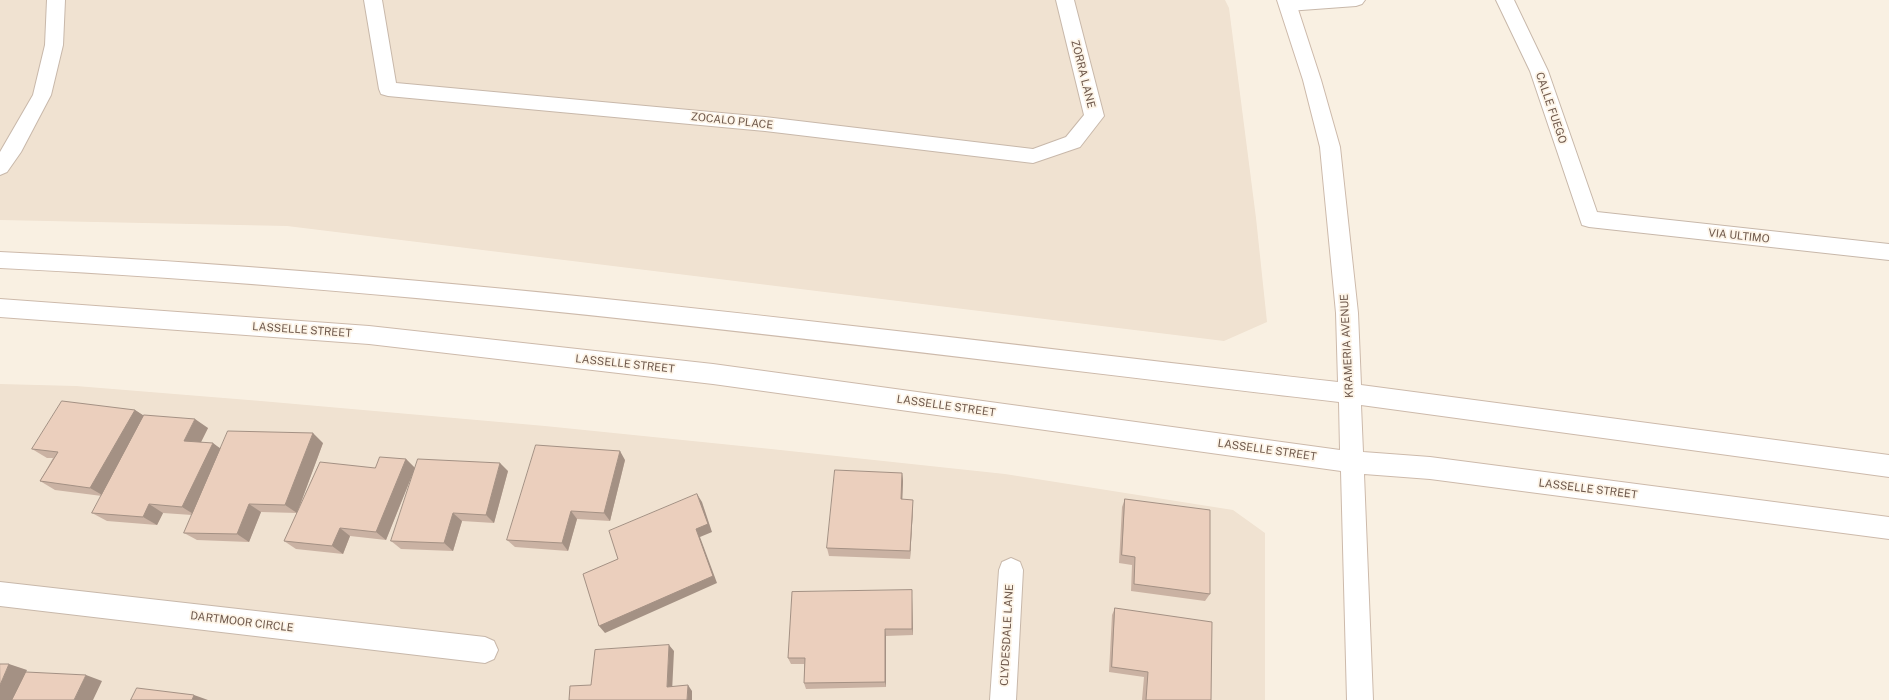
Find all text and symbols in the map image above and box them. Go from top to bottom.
street label: ZORRA LANE [1068,38,1098,110]
street label: CALLE FUEGO [1533,71,1569,145]
street label: ZOCALO PLACE [690,110,774,132]
street label: VIA ULTIMO [1708,226,1770,246]
street label: KRAMERIA AVENUE [1338,294,1356,398]
street label: LASSELLE STREET [252,320,352,340]
street label: LASSELLE STREET [575,352,675,376]
street label: LASSELLE STREET [896,393,996,419]
street label: LASSELLE STREET [1217,437,1317,463]
street label: LASSELLE STREET [1538,476,1638,502]
street label: CLYDESDALE LANE [998,584,1016,686]
street label: DARTMOOR CIRCLE [190,609,294,635]

